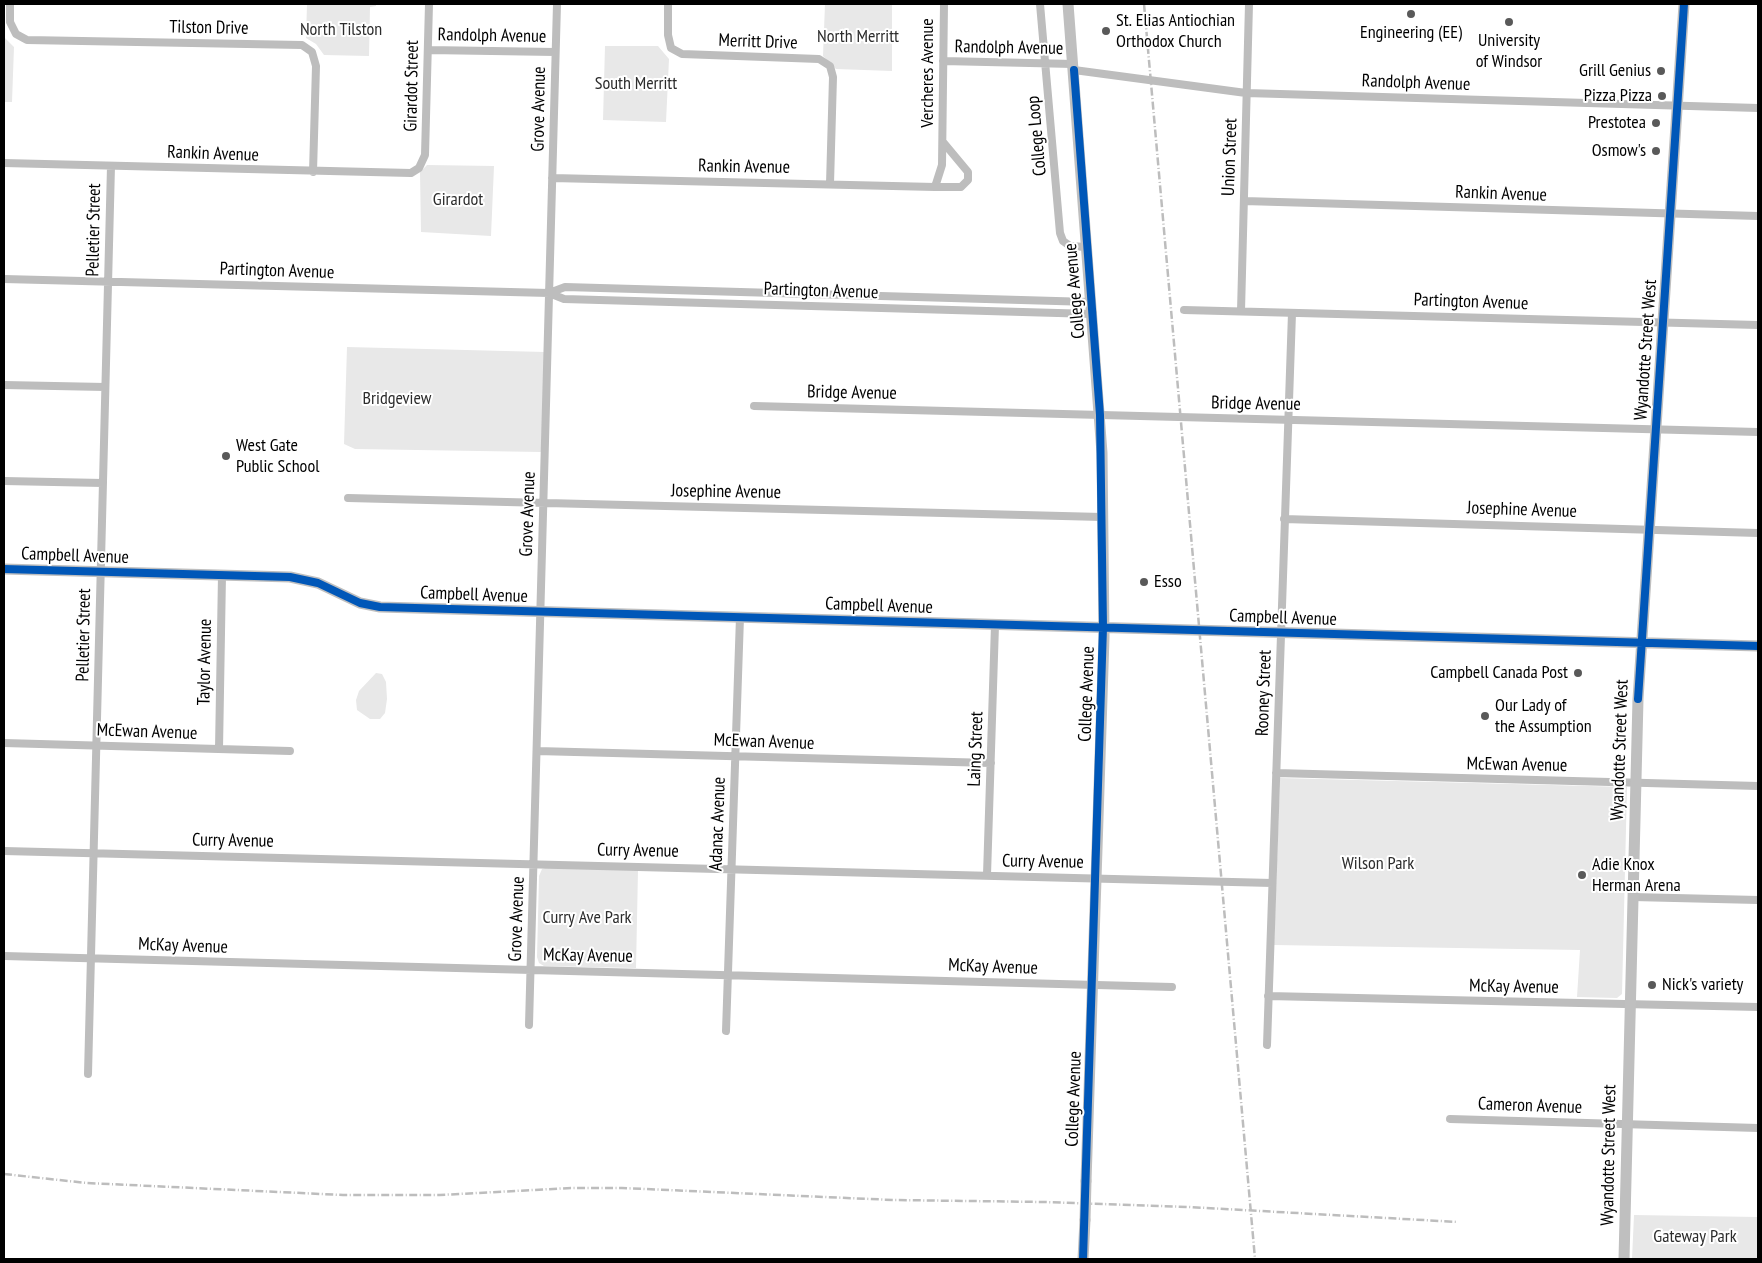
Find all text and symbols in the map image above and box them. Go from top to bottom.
marker: Engineering (EE) [1405,8,1417,20]
place label: St. Elias Antiochian Orthodox Church [1116,10,1235,52]
marker: University of Windsor [1503,16,1515,28]
street label: Tilston Drive [169,17,249,39]
street label: Vercheres Avenue [917,18,939,128]
park label: North Tilston [300,19,382,41]
place label: Engineering (EE) [1360,22,1462,44]
street label: Randolph Avenue [438,24,546,48]
marker: St. Elias Antiochian Orthodox Church [1100,25,1112,37]
park label: North Merritt [817,26,899,48]
street label: Merritt Drive [718,30,798,54]
place label: University of Windsor [1476,30,1542,72]
street label: Randolph Avenue [955,36,1063,60]
street label: Girardot Street [400,40,424,132]
place label: Grill Genius [1579,60,1651,82]
marker: Grill Genius [1655,65,1667,77]
street label: Grove Avenue [527,66,551,152]
street label: Randolph Avenue [1361,70,1471,96]
park label: South Merritt [595,73,677,95]
place label: Pizza Pizza [1584,85,1652,107]
marker: Pizza Pizza [1656,90,1668,102]
street label: College Loop [1023,95,1051,177]
place label: Prestotea [1588,112,1646,134]
marker: Prestotea [1650,117,1662,129]
street label: Union Street [1218,118,1242,196]
place label: Osmow's [1592,140,1646,162]
street label: Rankin Avenue [167,142,259,166]
marker: Osmow's [1650,145,1662,157]
street label: Rankin Avenue [698,155,790,179]
street label: Rankin Avenue [1455,182,1547,206]
street label: Pelletier Street [82,183,106,277]
park label: Girardot [433,189,483,211]
street label: College Avenue [1060,242,1090,340]
street label: Partington Avenue [219,258,335,284]
street label: Partington Avenue [763,278,879,304]
street label: Wyandotte Street West [1630,279,1662,421]
street label: Partington Avenue [1413,289,1529,315]
street label: Bridge Avenue [807,381,897,405]
park label: Bridgeview [363,388,431,410]
street label: Bridge Avenue [1211,392,1301,416]
place label: West Gate Public School [236,435,319,478]
marker: West Gate Public School [220,450,232,462]
street label: Grove Avenue [516,471,540,557]
street label: Josephine Avenue [671,480,781,504]
street label: Josephine Avenue [1467,497,1577,523]
street label: Campbell Avenue [21,543,129,569]
place label: Esso [1154,571,1182,593]
marker: Esso [1138,576,1150,588]
street label: Campbell Avenue [420,582,528,608]
street label: Pelletier Street [72,588,96,682]
street label: Campbell Avenue [825,593,933,619]
street label: Campbell Avenue [1229,605,1337,631]
street label: Taylor Avenue [193,618,217,706]
street label: College Avenue [1075,646,1099,742]
street label: Rooney Street [1252,649,1276,737]
place label: Campbell Canada Post [1430,662,1568,684]
marker: Campbell Canada Post [1572,667,1584,679]
street label: Wyandotte Street West [1607,679,1633,821]
place label: Our Lady of the Assumption [1495,695,1592,738]
marker: Our Lady of the Assumption [1479,710,1491,722]
street label: Laing Street [964,711,988,787]
street label: McEwan Avenue [96,719,198,745]
street label: McEwan Avenue [713,729,815,755]
street label: McEwan Avenue [1466,753,1568,777]
street label: Adanac Avenue [706,776,730,872]
street label: Curry Avenue [192,829,274,853]
street label: Curry Avenue [597,839,679,863]
street label: Curry Avenue [1002,850,1084,874]
park label: Wilson Park [1342,853,1414,875]
place label: Adie Knox Herman Arena [1592,854,1681,896]
marker: Adie Knox Herman Arena [1576,869,1588,881]
street label: Grove Avenue [505,876,529,962]
park label: Curry Ave Park [542,907,632,929]
street label: McKay Avenue [138,934,228,958]
street label: McKay Avenue [543,944,633,968]
street label: McKay Avenue [948,955,1038,979]
place label: Nick's variety [1662,974,1743,996]
street label: McKay Avenue [1469,975,1559,999]
marker: Nick's variety [1646,979,1658,991]
street label: College Avenue [1062,1051,1086,1147]
street label: Wyandotte Street West [1597,1084,1621,1226]
street label: Cameron Avenue [1477,1093,1583,1119]
park label: Gateway Park [1653,1226,1737,1248]

